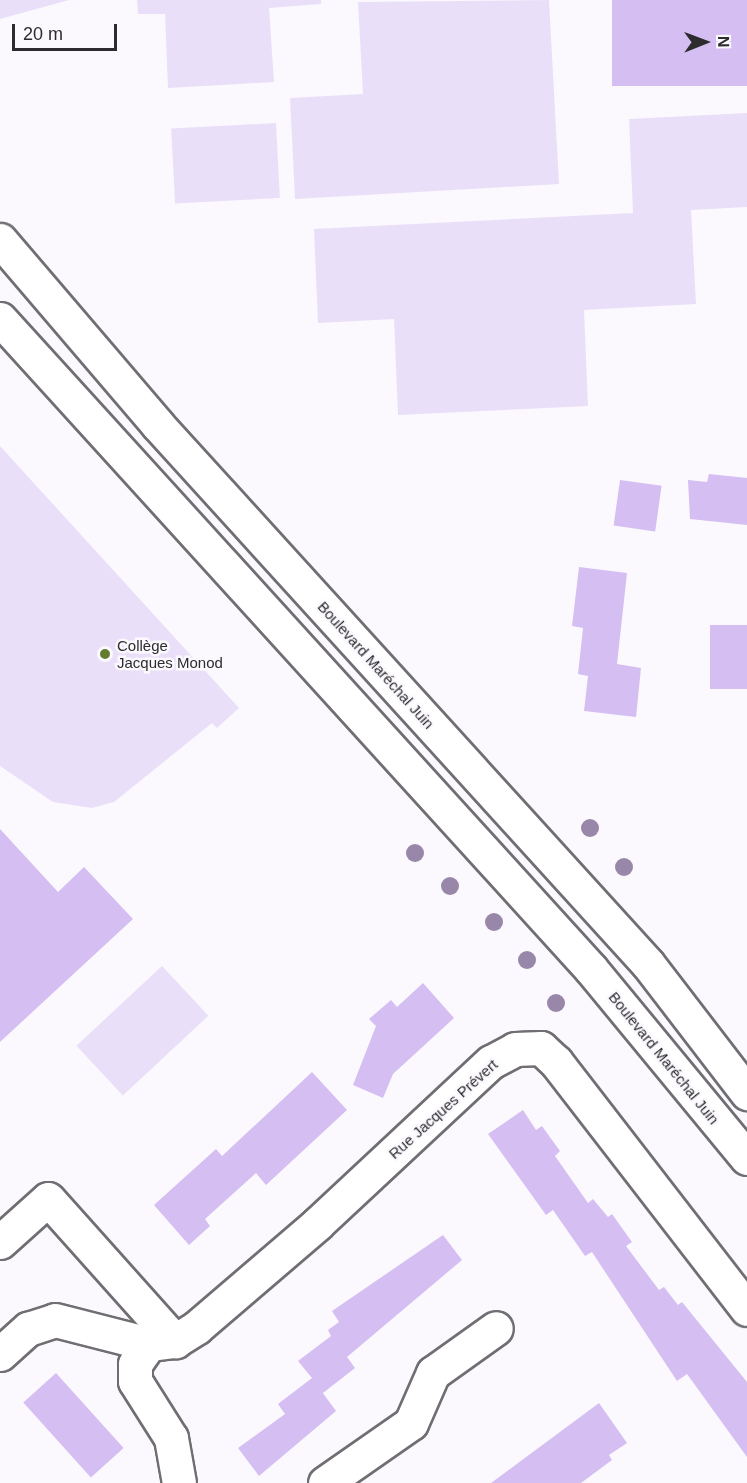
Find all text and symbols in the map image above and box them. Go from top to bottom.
scale bar [15,12,120,50]
north arrow [675,12,735,72]
text: 20 m [23,24,63,44]
text: N [715,36,732,48]
street label: Boulevard Maréchal Juin [314,598,438,732]
place label: Collège Jacques Monod [117,636,223,671]
marker: Collège Jacques Monod [98,647,112,661]
street label: Boulevard Maréchal Juin [605,988,723,1128]
street label: Rue Jacques Prévert [385,1055,501,1163]

